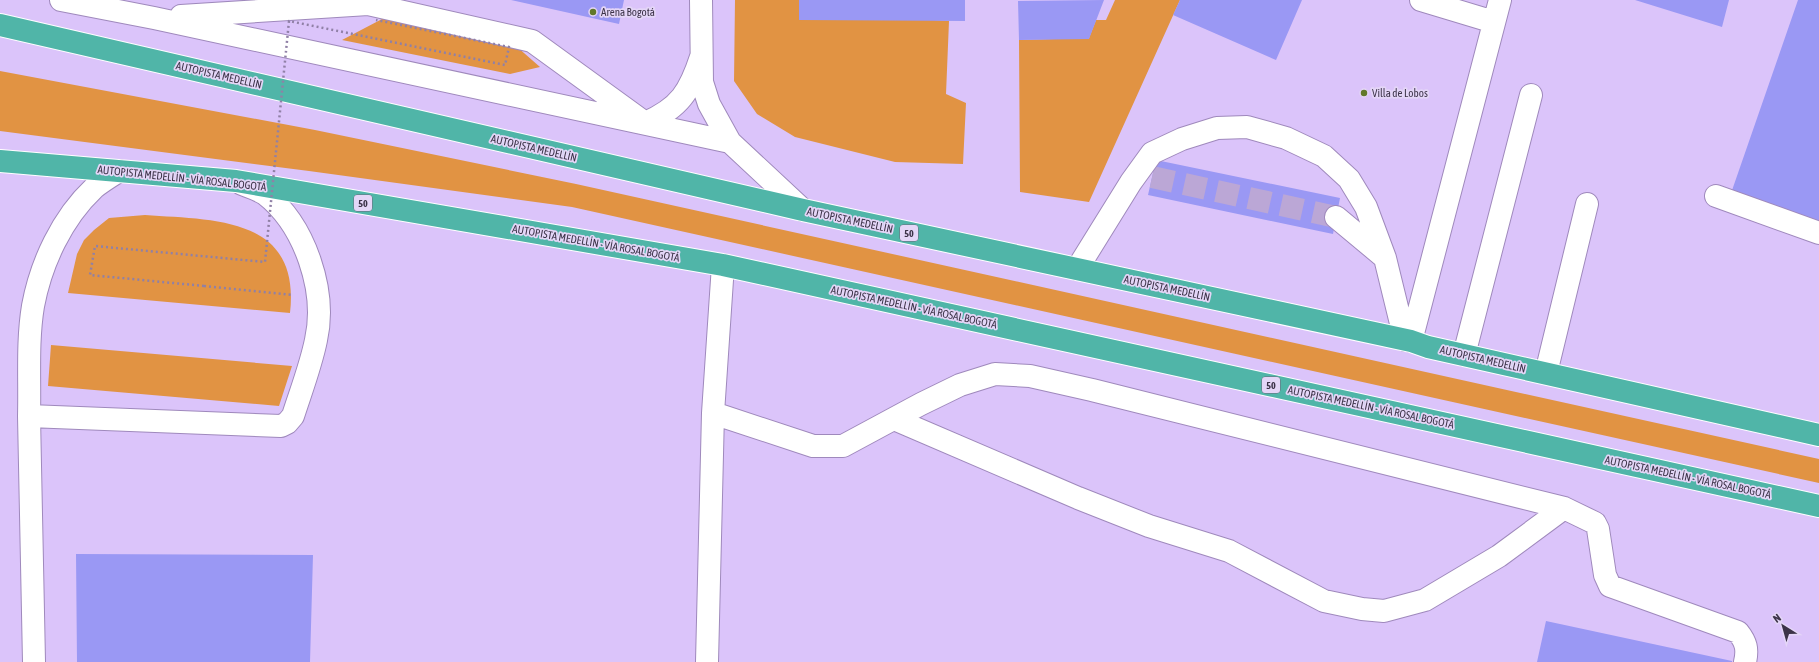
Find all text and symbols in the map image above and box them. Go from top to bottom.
place label: Arena Bogotá [601,6,655,18]
marker: Arena Bogotá [588,7,598,17]
street label: AUTOPISTA MEDELLÍN [175,59,263,91]
place label: Villa de Lobos [1372,87,1428,99]
marker: Villa de Lobos [1359,88,1369,98]
street label: AUTOPISTA MEDELLÍN [490,132,578,164]
street label: AUTOPISTA MEDELLÍN - VÍA ROSAL BOGOTÁ [97,163,268,193]
road number: 50 [354,195,372,211]
street label: AUTOPISTA MEDELLÍN [806,205,894,235]
street label: AUTOPISTA MEDELLÍN - VÍA ROSAL BOGOTÁ [511,222,681,264]
road number: 50 [900,225,918,241]
street label: AUTOPISTA MEDELLÍN [1123,273,1211,303]
street label: AUTOPISTA MEDELLÍN - VÍA ROSAL BOGOTÁ [830,283,999,331]
street label: AUTOPISTA MEDELLÍN [1439,343,1527,375]
road number: 50 [1262,377,1280,393]
street label: AUTOPISTA MEDELLÍN - VÍA ROSAL BOGOTÁ [1287,383,1456,431]
street label: AUTOPISTA MEDELLÍN - VÍA ROSAL BOGOTÁ [1604,453,1773,501]
north arrow [1763,606,1803,646]
text: N [1771,611,1783,625]

